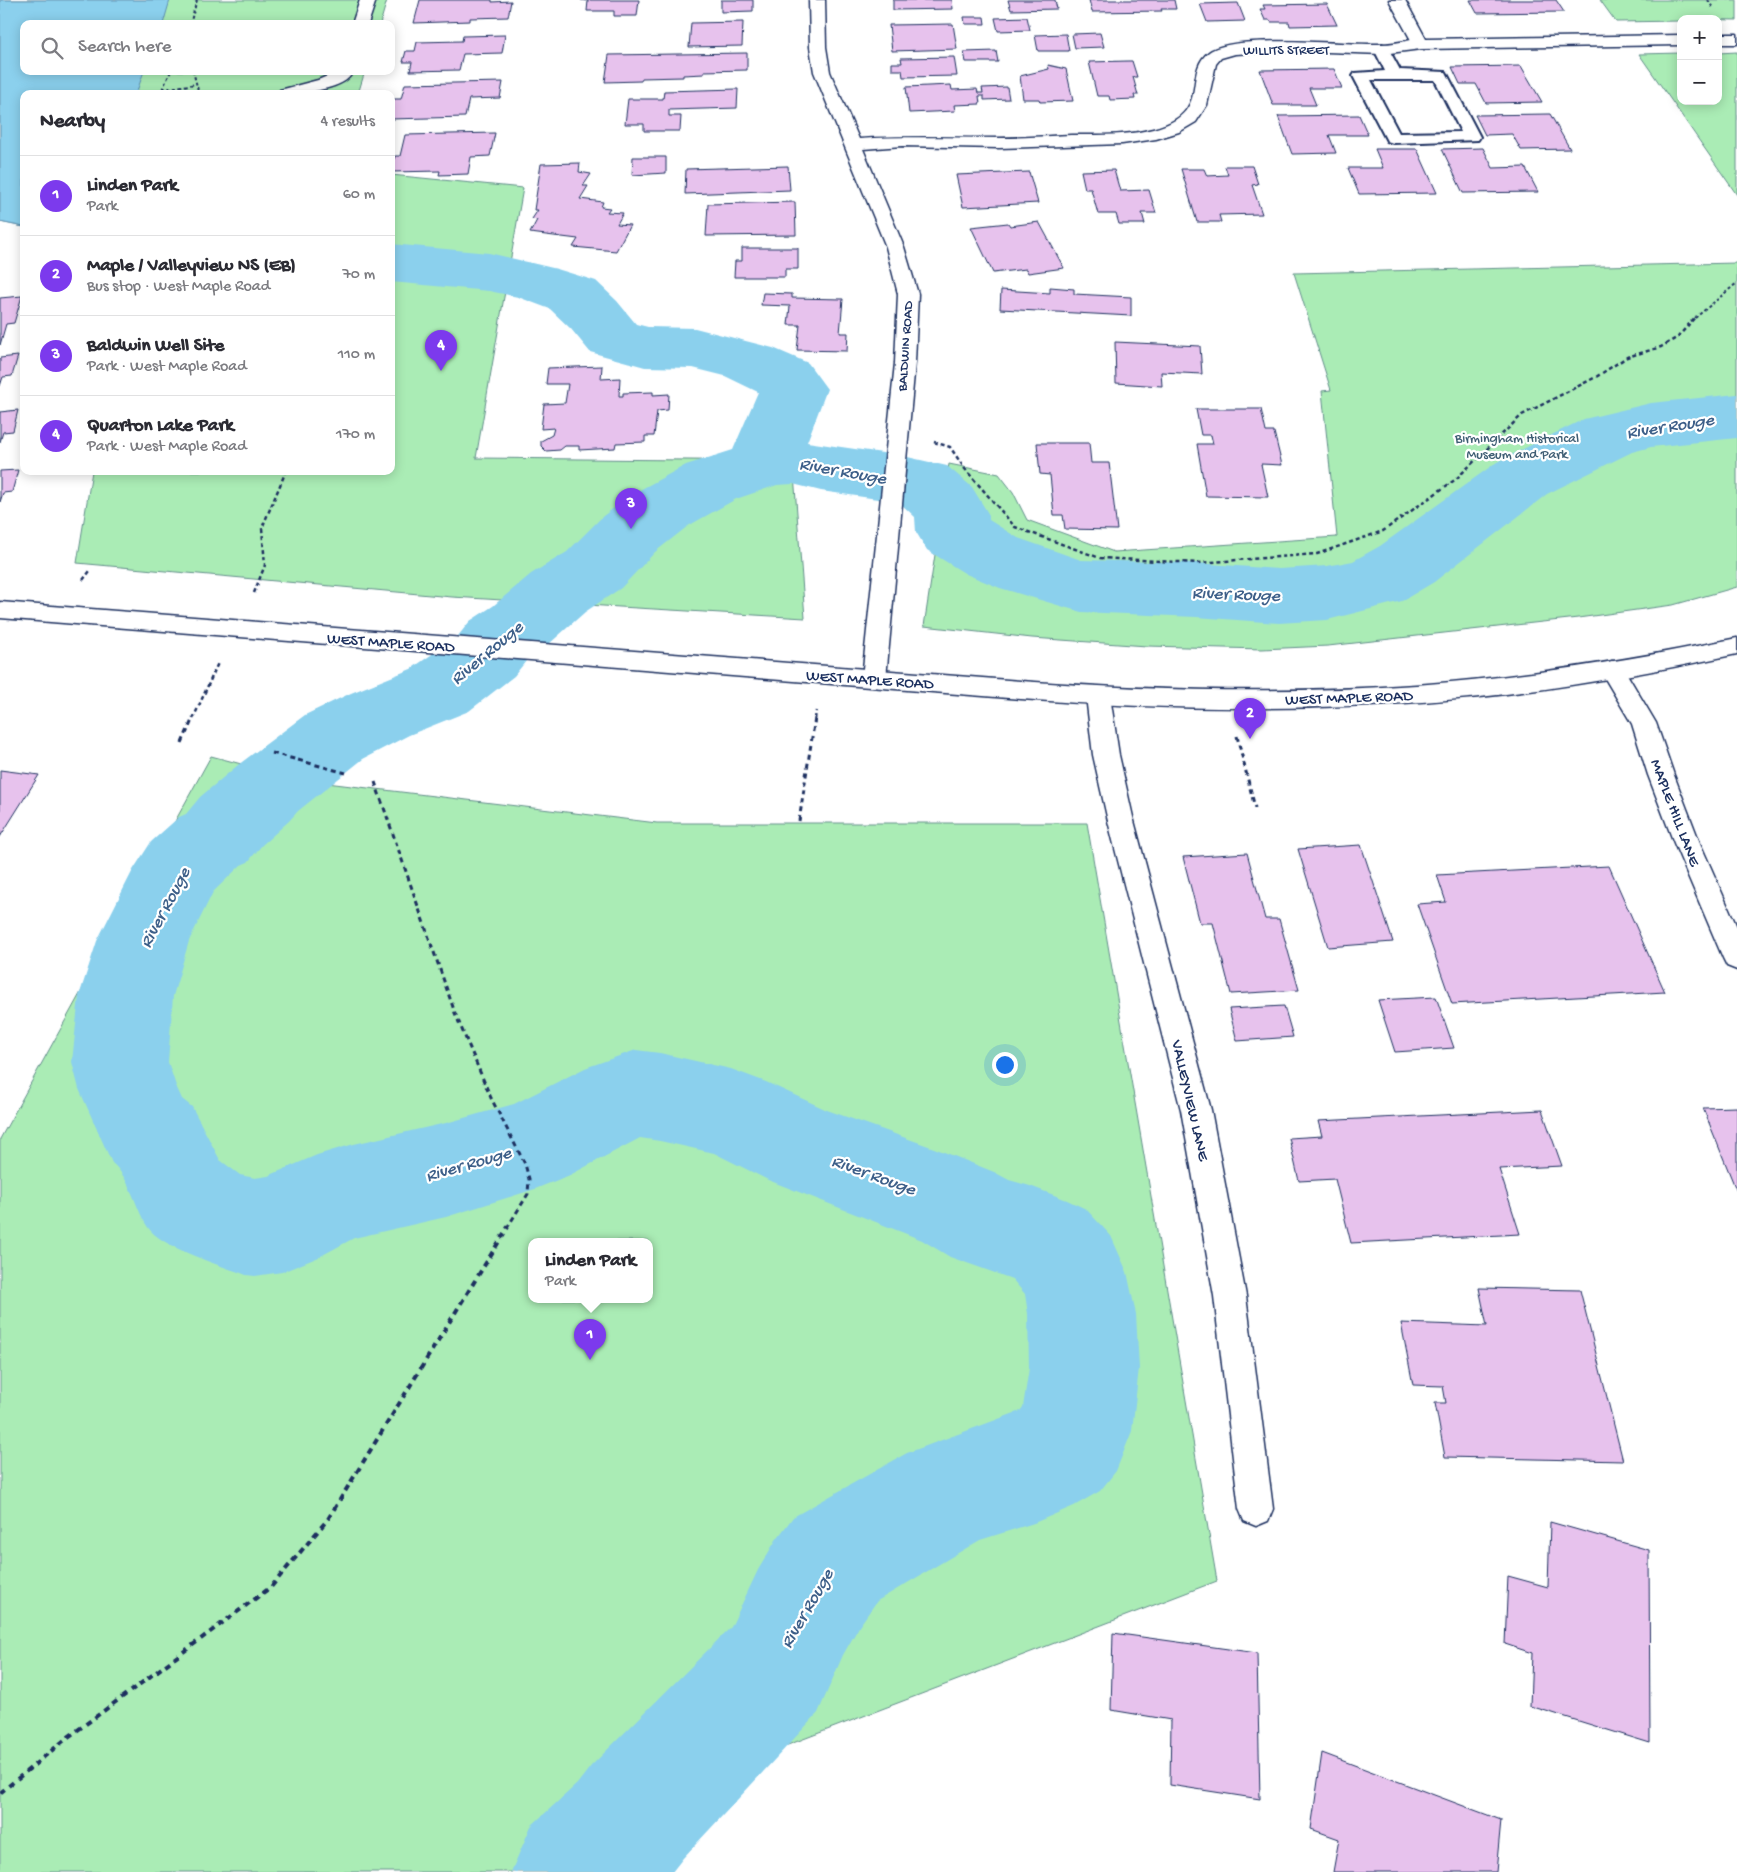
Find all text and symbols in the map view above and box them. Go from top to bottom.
map controls [1677,15,1722,105]
button: + [1677,15,1722,60]
search box [20,20,395,75]
icon: search [38,34,66,62]
text: Search here [78,36,172,59]
street label: WILLITS STREET [1243,43,1330,60]
button: − [1677,60,1722,105]
text: Nearby [40,110,105,135]
text: 4 results [320,113,375,132]
text: Linden Park [87,175,178,198]
text: 1 [53,186,59,205]
text: 60 m [343,186,375,205]
text: Park [87,198,118,217]
text: Maple / Valleyview NS (EB) [87,255,296,278]
text: 2 [52,266,60,285]
text: 70 m [342,266,375,285]
text: Bus stop · West Maple Road [87,278,270,297]
street label: BALDWIN ROAD [895,300,918,393]
pin: 4 [425,330,457,371]
text: Baldwin Well Site [87,335,224,358]
text: 3 [52,346,60,365]
text: 110 m [338,346,375,365]
text: Park · West Maple Road [87,358,247,377]
water label: River Rouge [1625,410,1716,445]
text: Quarton Lake Park [87,415,234,438]
text: 4 [52,426,60,445]
text: 170 m [336,426,375,445]
park label: Birmingham Historical Museum and Park [1454,431,1579,464]
text: Park · West Maple Road [87,438,247,457]
water label: River Rouge [797,454,888,491]
pin: 3 [615,488,647,529]
water label: River Rouge [1192,583,1281,608]
water label: River Rouge [447,617,529,690]
street label: WEST MAPLE ROAD [326,631,456,658]
street label: WEST MAPLE ROAD [805,668,935,695]
street label: WEST MAPLE ROAD [1285,688,1414,711]
pin: 2 [1234,698,1266,739]
street label: MAPLE HILL LANE [1645,757,1703,870]
water label: River Rouge [136,864,196,952]
street label: VALLEYVIEW LANE [1165,1038,1212,1164]
your location [992,1052,1018,1078]
water label: River Rouge [424,1143,515,1188]
water label: River Rouge [828,1151,919,1201]
popup [528,1238,653,1303]
text: Linden Park [545,1250,636,1273]
text: Park [545,1273,576,1292]
pin: 1 [574,1319,606,1360]
water label: River Rouge [777,1565,840,1653]

